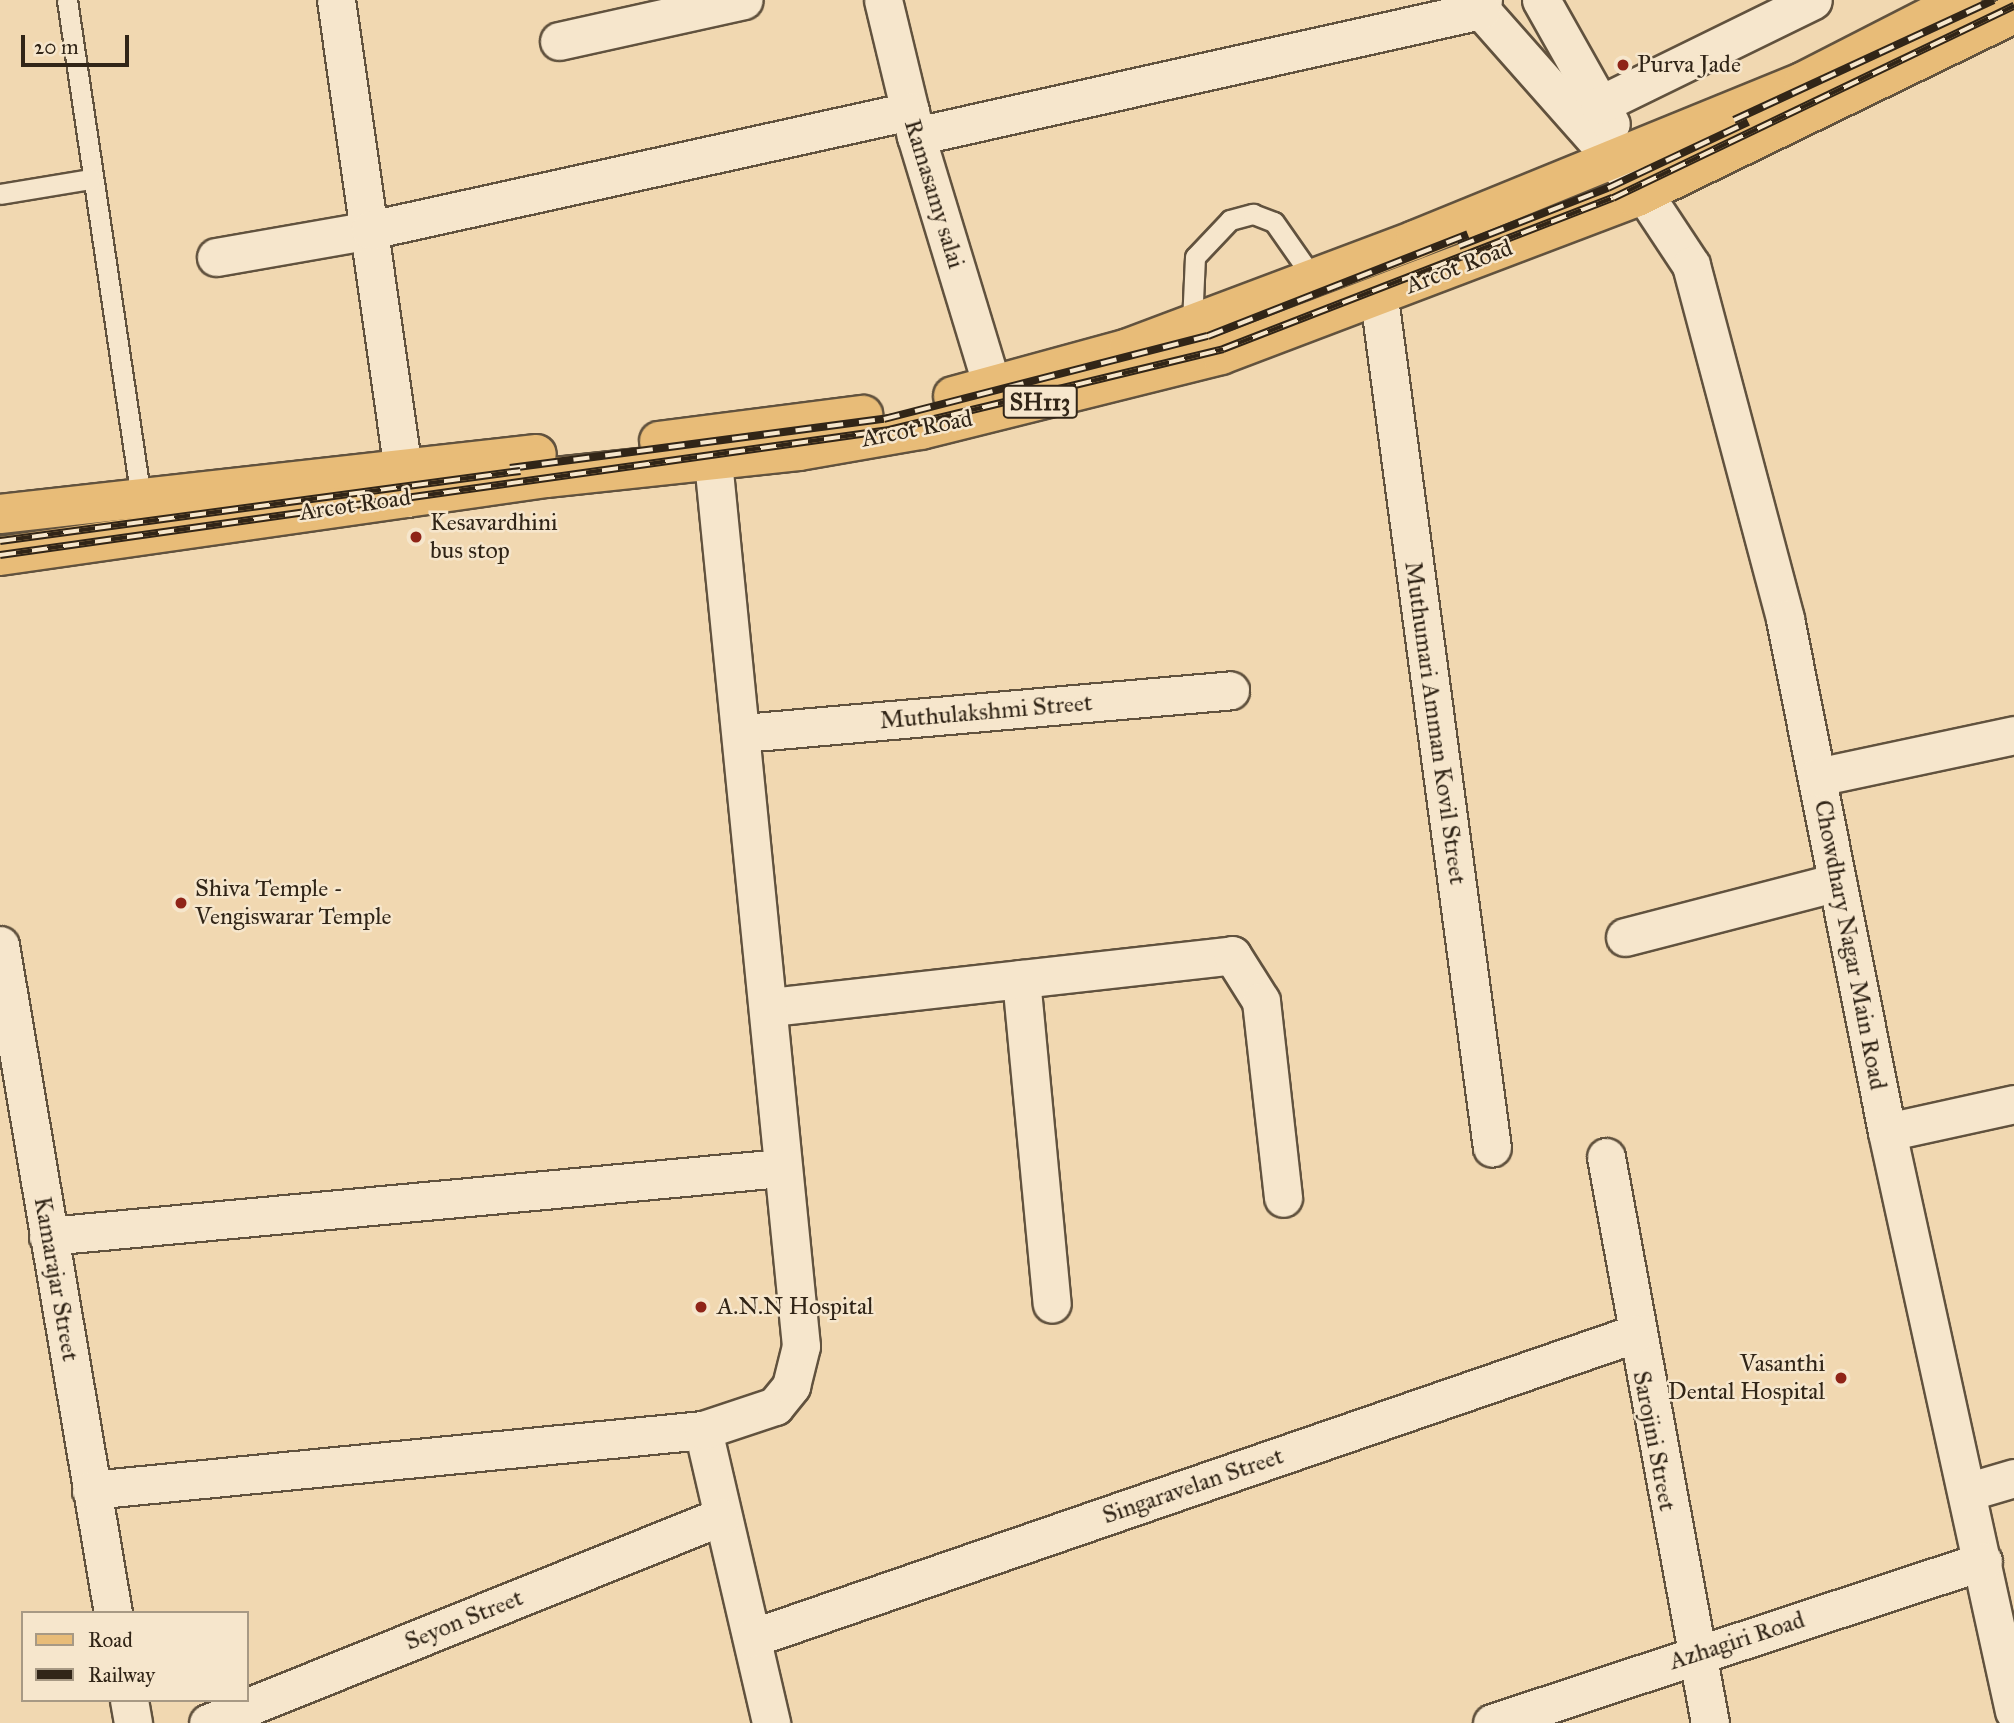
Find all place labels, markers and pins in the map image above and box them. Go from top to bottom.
place label: Purva Jade [1637,51,1741,79]
marker: Purva Jade [1615,57,1631,73]
place label: Kesavardhini bus stop [430,509,557,565]
marker: Kesavardhini bus stop [408,529,424,545]
place label: Shiva Temple - Vengiswarar Temple [195,875,392,931]
marker: Shiva Temple - Vengiswarar Temple [173,895,189,911]
place label: A.N.N Hospital [717,1293,874,1321]
marker: A.N.N Hospital [691,1297,711,1317]
place label: Vasanthi Dental Hospital [1668,1350,1825,1406]
marker: Vasanthi Dental Hospital [1831,1368,1851,1388]

